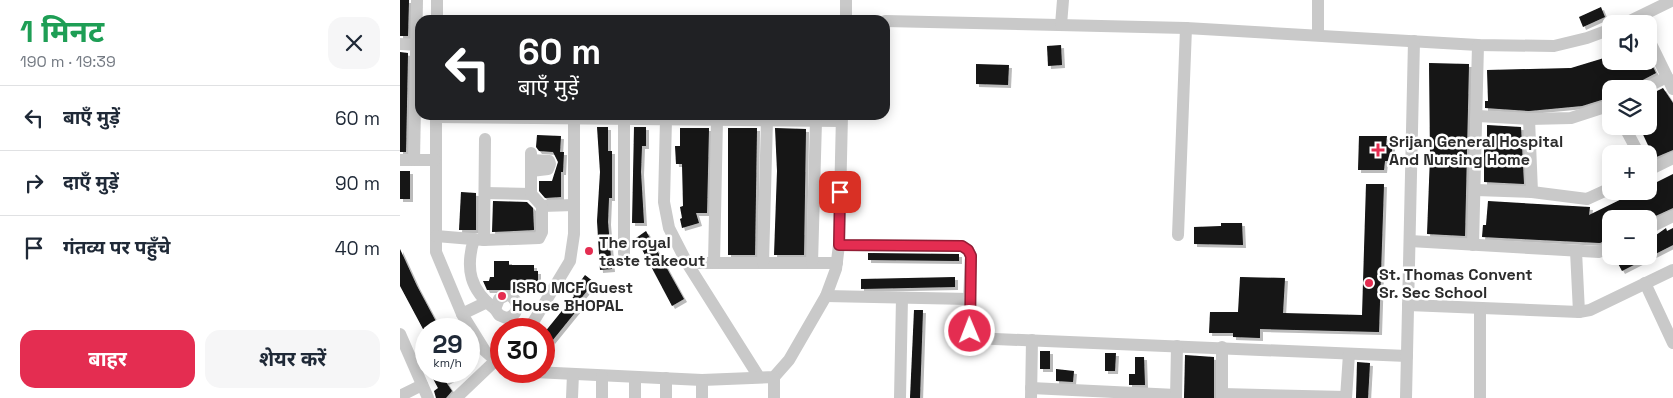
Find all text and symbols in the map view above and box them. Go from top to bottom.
text: 1 मिनट [20,12,104,51]
map controls [1602,15,1657,265]
button: sound [1602,15,1657,70]
button: close [328,17,380,69]
text: 60 m [518,30,601,74]
icon: left [435,35,500,100]
text: 190 m · 19:39 [20,51,116,72]
text: बाएँ मुड़ें [518,73,579,101]
button: layers [1602,80,1657,135]
icon: left [20,104,48,132]
text: बाएँ मुड़ें [63,105,120,130]
text: 60 m [335,106,380,131]
place label: Srijan General Hospital And Nursing Home [1389,131,1563,170]
marker: Srijan General Hospital And Nursing Home [1371,143,1385,157]
button: + [1602,145,1657,200]
icon: right [20,169,48,197]
text: दाएँ मुड़ें [63,170,119,195]
text: 90 m [335,171,380,196]
pin [819,171,861,213]
icon: arrive [826,178,854,206]
button: − [1602,210,1657,265]
place label: The royal taste takeout [599,232,705,271]
icon: arrive [20,234,48,262]
text: गंतव्य पर पहुँचे [63,235,170,260]
text: 40 m [335,236,380,261]
marker: The royal taste takeout [583,245,595,257]
place label: St. Thomas Convent Sr. Sec School [1379,264,1533,303]
place label: ISRO MCF Guest House BHOPAL [512,277,633,316]
marker: St. Thomas Convent Sr. Sec School [1363,277,1375,289]
marker: ISRO MCF Guest House BHOPAL [496,290,508,302]
position arrow [943,304,995,356]
speed limit sign: 30 [490,318,555,383]
text: 29 [432,328,463,360]
button: बाहर [20,330,195,388]
button: शेयर करें [205,330,380,388]
text: km/h [433,355,462,371]

